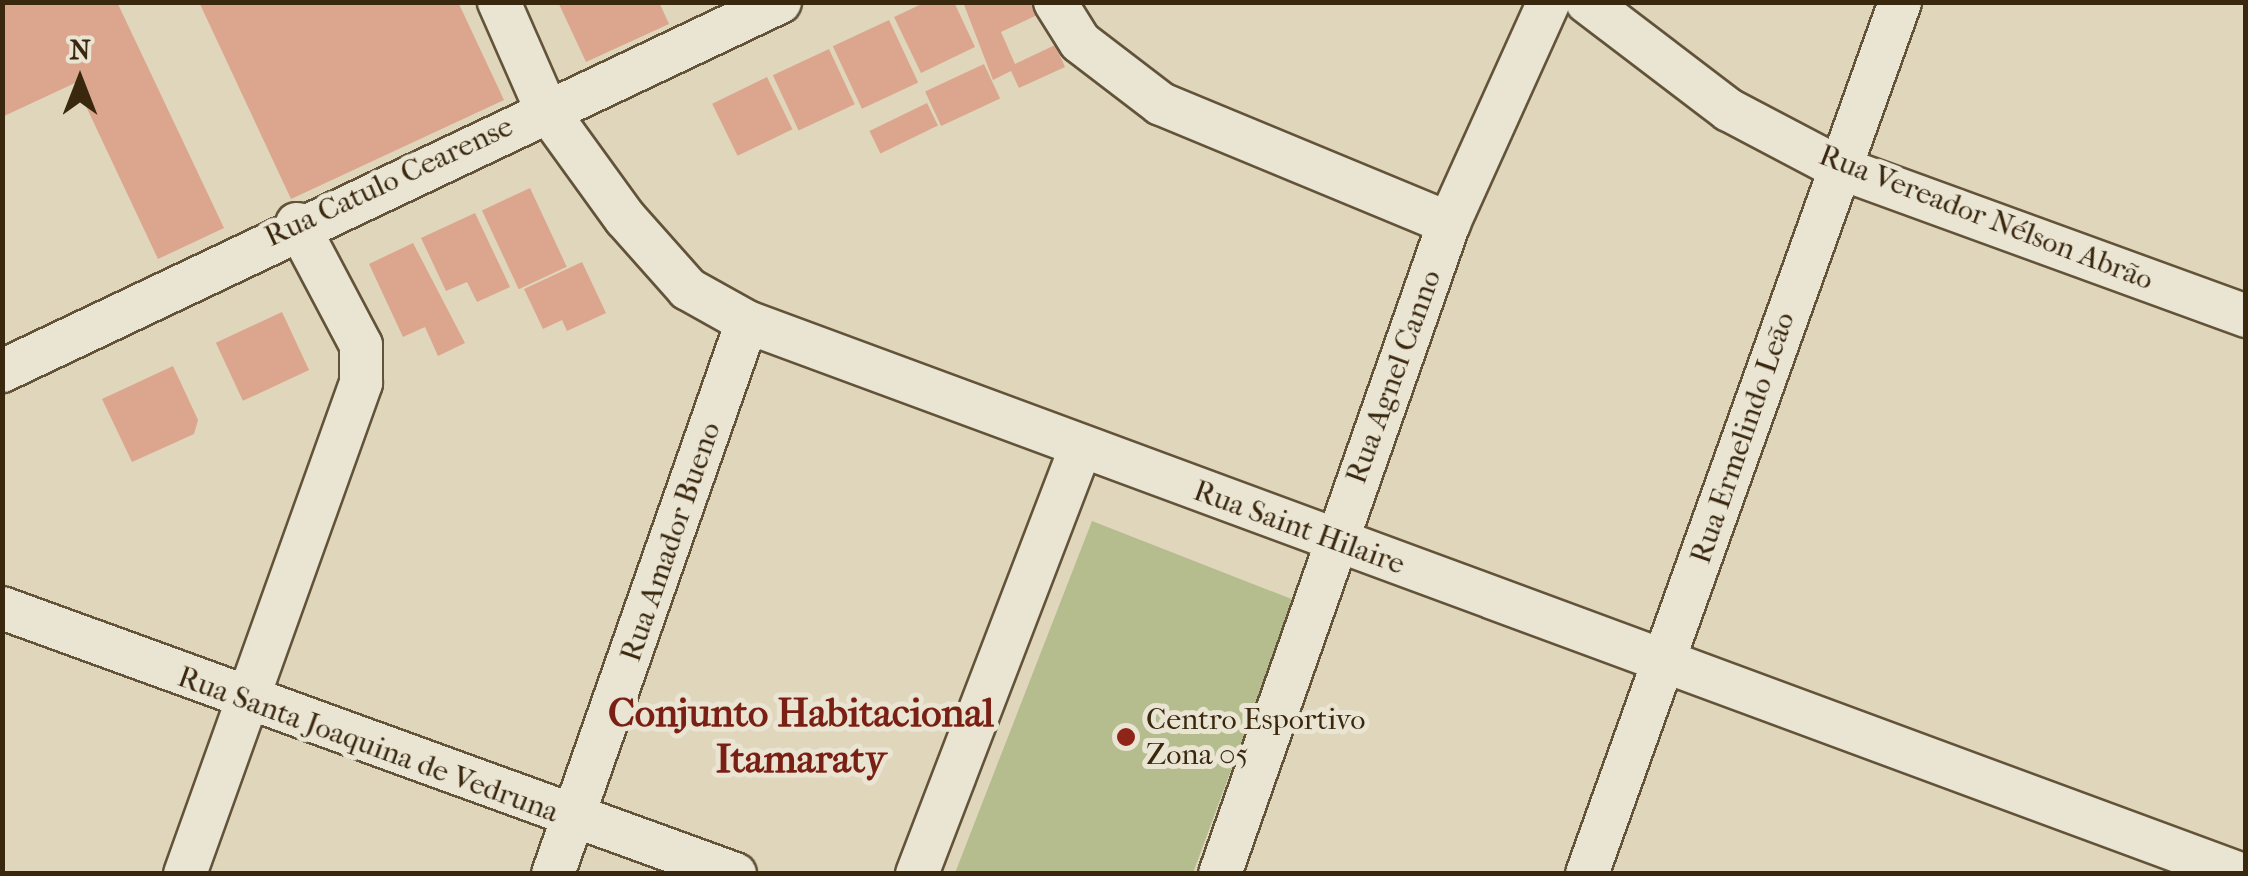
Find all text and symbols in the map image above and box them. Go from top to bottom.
north arrow [30,30,130,130]
text: N [69,33,91,66]
street label: Rua Catulo Cearense [259,109,519,255]
street label: Rua Vereador Nélson Abrão [1814,138,2158,298]
street label: Rua Agnel Canno [1339,265,1449,489]
street label: Rua Ermelindo Leão [1683,307,1803,569]
street label: Rua Amador Bueno [613,417,729,667]
street label: Rua Saint Hilaire [1188,473,1410,583]
street label: Rua Santa Joaquina de Vedruna [173,659,563,831]
district label: Conjunto Habitacional Itamaraty [608,689,994,783]
place label: Centro Esportivo Zona 05 [1146,702,1365,772]
marker: Centro Esportivo Zona 05 [1115,726,1137,748]

